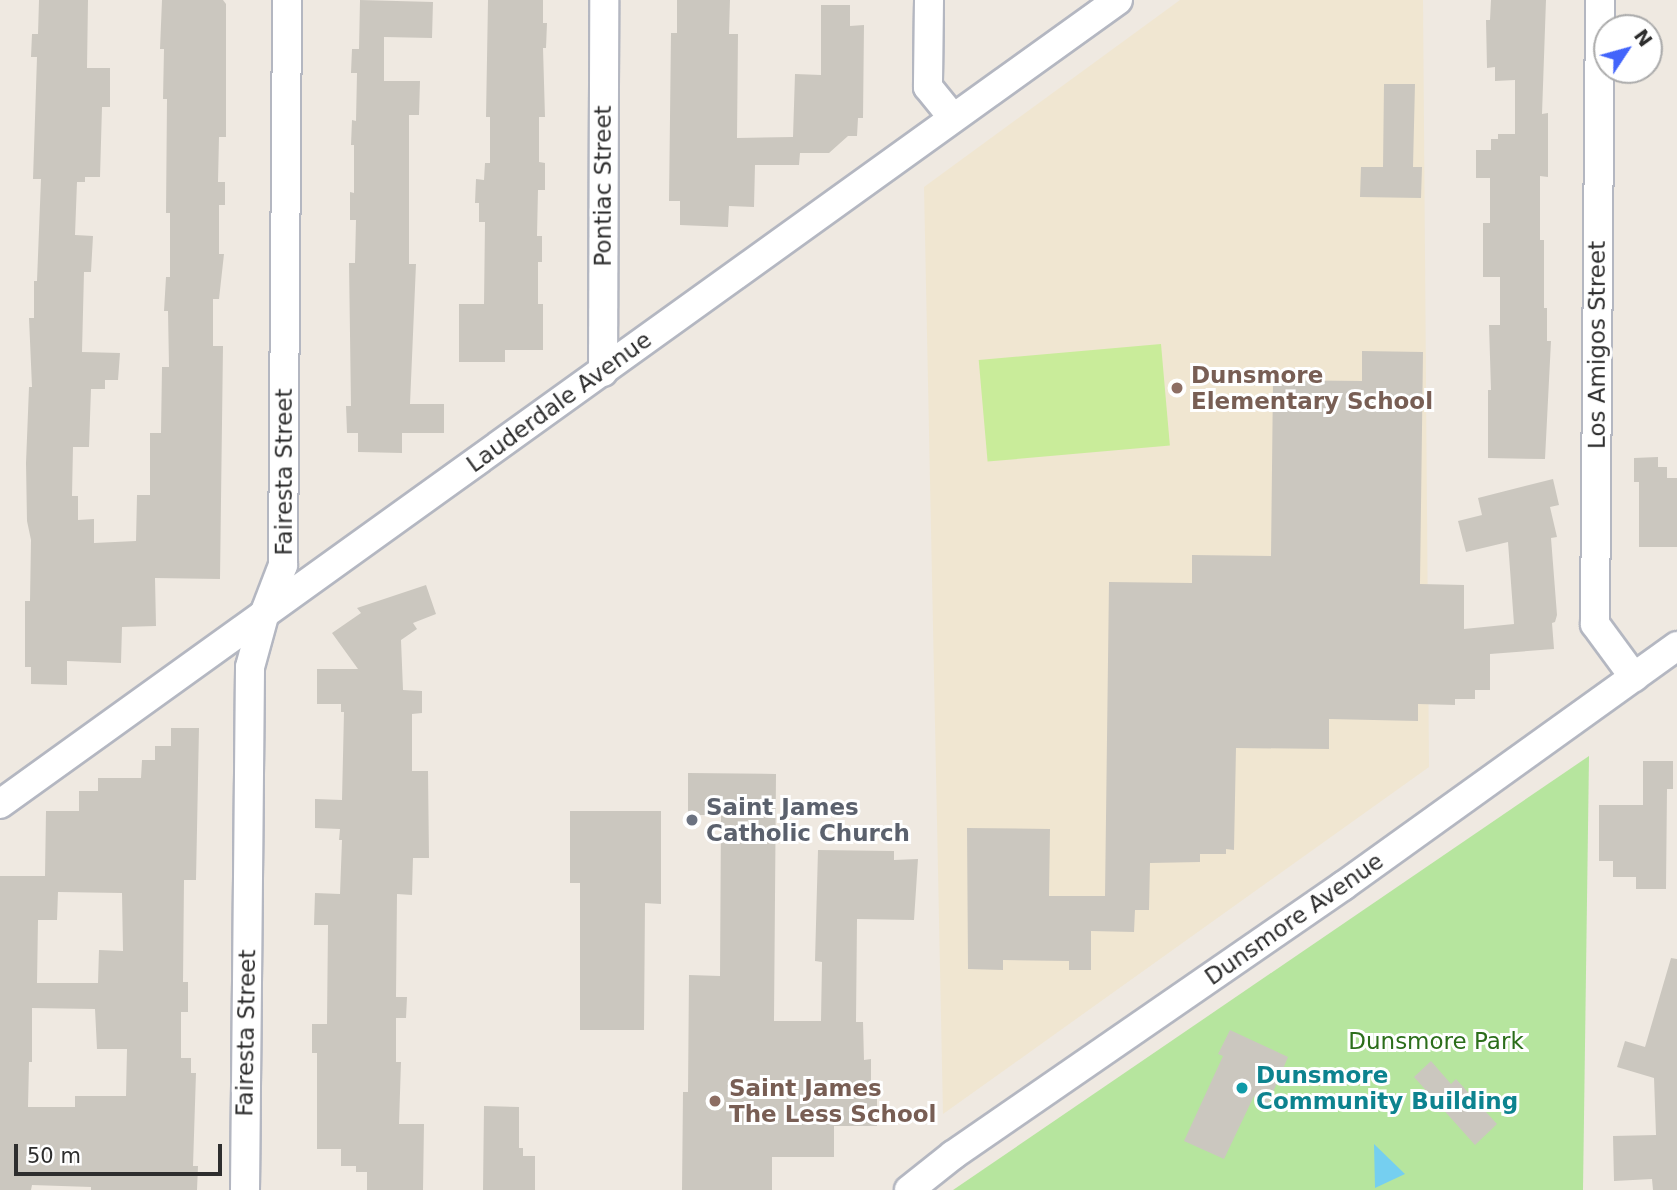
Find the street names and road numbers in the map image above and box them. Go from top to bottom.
street label: Pontiac Street [589,105,617,267]
street label: Los Amigos Street [1583,241,1611,449]
street label: Lauderdale Avenue [461,326,657,478]
street label: Fairesta Street [270,389,298,555]
street label: Dunsmore Avenue [1200,847,1388,991]
street label: Fairesta Street [231,949,261,1117]

